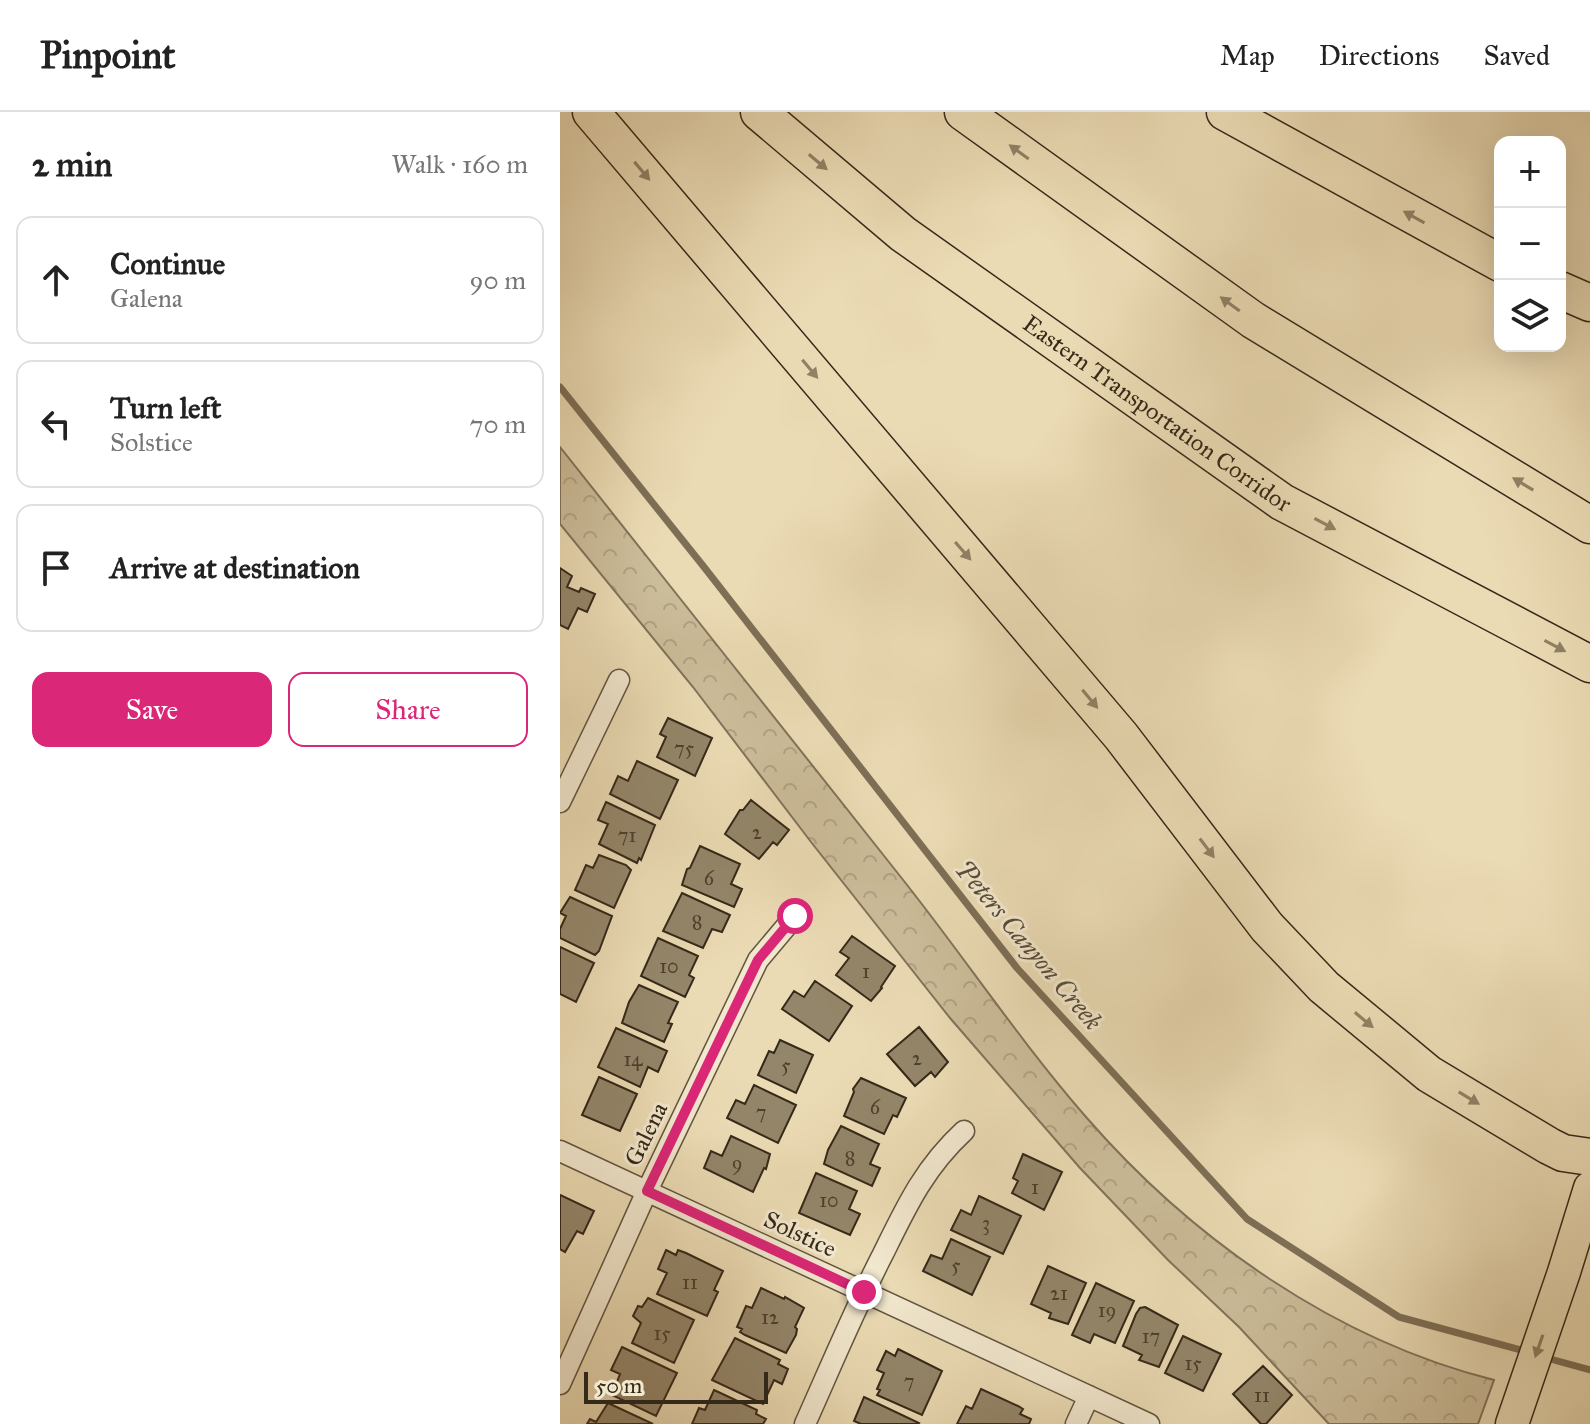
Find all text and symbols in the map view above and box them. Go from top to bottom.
text: Pinpoint [40,32,176,78]
text: Map [1220,38,1275,73]
text: Directions [1319,38,1440,73]
text: Saved [1484,38,1550,73]
map controls [1494,136,1566,352]
button: + [1494,136,1566,208]
text: 2 min [32,144,112,185]
one-way arrow [1008,145,1029,160]
text: Walk · 160 m [392,148,528,180]
one-way arrow [808,153,828,170]
one-way arrow [633,161,650,181]
button: − [1494,208,1566,280]
one-way arrow [1403,210,1425,224]
text: Continue [110,246,225,282]
icon: ahead [34,258,78,302]
text: 90 m [469,264,526,296]
button: layers [1494,280,1566,352]
text: Galena [110,282,183,314]
one-way arrow [1219,297,1240,312]
street label: Eastern Transportation Corridor [1017,308,1296,519]
one-way arrow [801,359,818,379]
text: Turn left [110,390,221,426]
icon: left [34,402,78,446]
text: 70 m [470,408,526,440]
text: Solstice [110,426,193,458]
one-way arrow [1512,478,1534,492]
one-way arrow [1314,518,1337,531]
one-way arrow [954,541,971,561]
icon: arrive [34,546,78,590]
text: Arrive at destination [110,550,360,586]
one-way arrow [1544,639,1567,652]
button: Save [32,672,272,747]
button: Share [288,672,528,747]
one-way arrow [1081,689,1098,709]
house number: 75 [674,736,694,760]
house number: 2 [752,820,762,844]
house number: 71 [618,823,636,847]
one-way arrow [1198,838,1214,859]
water label: Peters Canyon Creek [949,853,1110,1037]
house number: 6 [704,866,715,890]
route start [777,898,813,934]
house number: 8 [692,910,702,934]
house number: 10 [659,954,679,978]
house number: 1 [862,959,870,983]
one-way arrow [1354,1011,1374,1028]
house number: 2 [912,1046,922,1070]
house number: 14 [623,1047,643,1071]
house number: 5 [781,1053,791,1077]
one-way arrow [1458,1090,1480,1104]
house number: 6 [870,1095,881,1119]
street label: Galena [618,1096,675,1171]
house number: 7 [756,1100,766,1124]
house number: 8 [845,1146,855,1170]
house number: 9 [732,1151,742,1175]
house number: 1 [1031,1175,1039,1199]
house number: 10 [819,1188,839,1212]
street label: Solstice [759,1204,841,1264]
house number: 3 [982,1211,990,1235]
house number: 5 [951,1253,961,1277]
house number: 11 [682,1270,698,1294]
route end [846,1274,882,1310]
house number: 21 [1050,1281,1068,1305]
house number: 19 [1098,1298,1116,1322]
house number: 12 [761,1305,779,1329]
house number: 15 [653,1321,671,1345]
house number: 17 [1142,1324,1160,1348]
one-way arrow [1532,1334,1545,1358]
house number: 15 [1184,1351,1202,1375]
scale bar [584,1368,768,1404]
house number: 7 [904,1369,914,1393]
text: 50 m [596,1372,642,1399]
house number: 11 [1254,1383,1270,1407]

